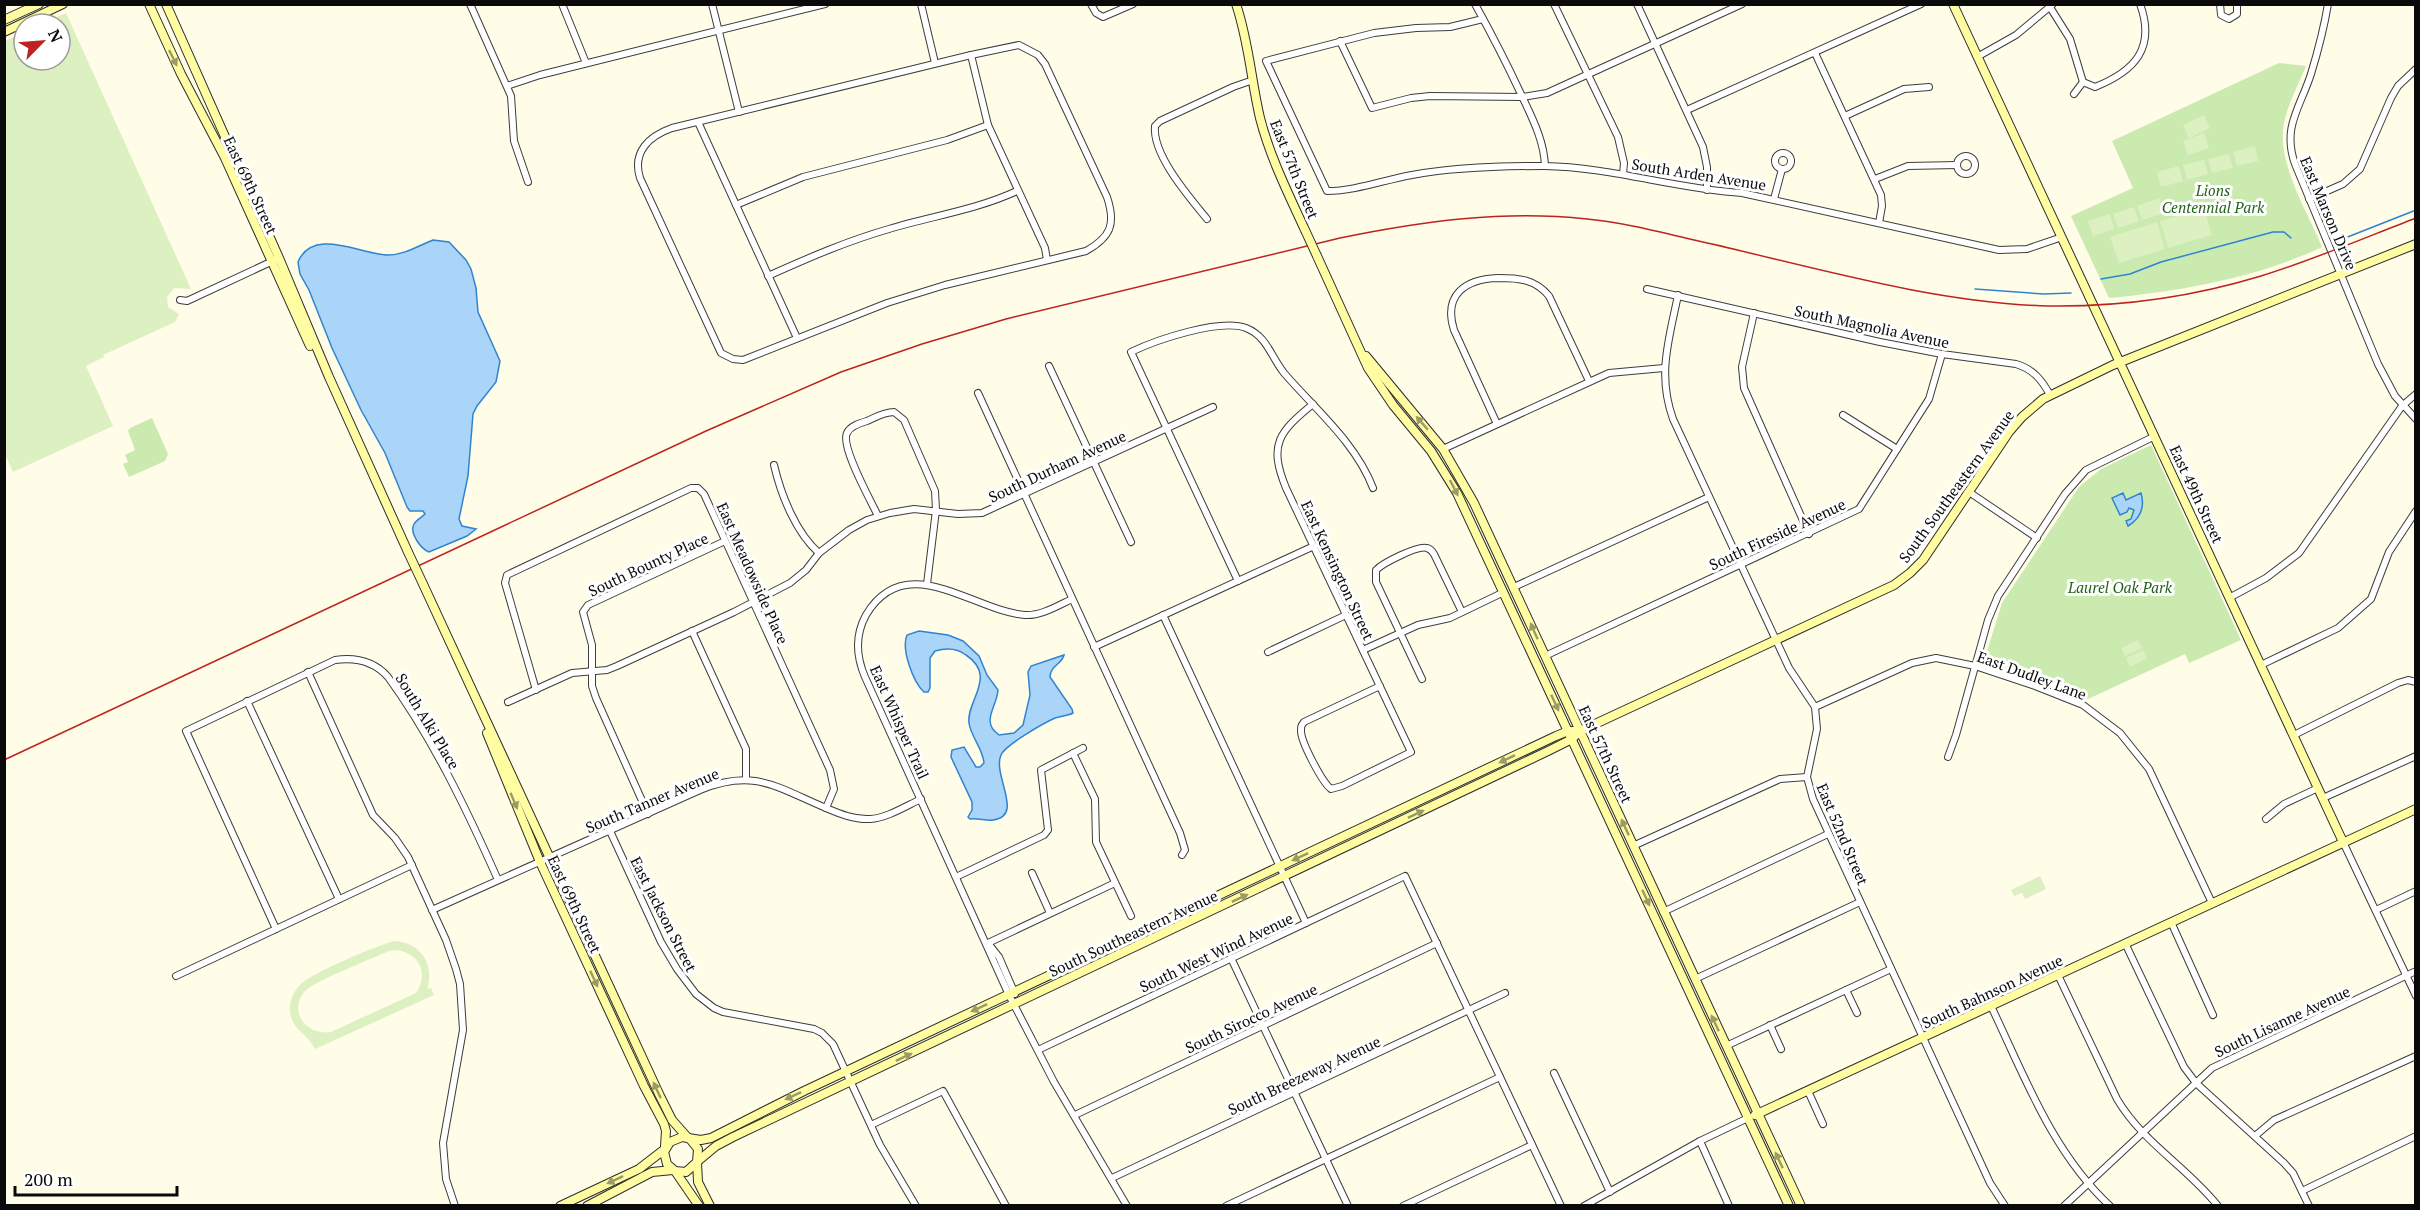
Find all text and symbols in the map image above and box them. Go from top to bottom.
north arrow [12,12,72,72]
text: N [43,26,68,46]
one-way arrow [169,49,178,66]
street label: East 57th Street [1266,116,1324,222]
street label: East 69th Street [220,133,283,238]
street label: South Arden Avenue [1630,153,1768,195]
street label: East Marson Drive [2296,153,2362,273]
park label: Lions Centennial Park [2162,180,2265,217]
street label: South Magnolia Avenue [1793,300,1951,352]
street label: South Southeastern Avenue [1894,406,2018,566]
one-way arrow [1416,416,1429,431]
street label: South Durham Avenue [985,425,1129,507]
street label: East 49th Street [2166,442,2229,547]
one-way arrow [1449,480,1459,497]
street label: South Fireside Avenue [1706,494,1848,574]
street label: East Kensington Street [1297,497,1379,643]
street label: East Meadowside Place [713,499,793,647]
street label: South Bounty Place [585,527,711,601]
park label: Laurel Oak Park [2067,577,2173,597]
one-way arrow [1529,621,1539,639]
street label: East Dudley Lane [1975,646,2089,704]
street label: East Whisper Trail [866,662,934,782]
street label: South Alki Place [391,669,465,773]
one-way arrow [1551,694,1560,711]
street label: East 57th Street [1575,702,1638,806]
one-way arrow [1499,754,1516,763]
street label: South Tanner Avenue [582,763,722,837]
street label: East 52nd Street [1813,780,1874,888]
one-way arrow [510,792,519,810]
one-way arrow [1407,810,1424,819]
one-way arrow [1620,818,1629,835]
street label: East 69th Street [544,852,607,957]
street label: East Jackson Street [626,853,702,975]
one-way arrow [1291,853,1308,862]
street label: South Southeastern Avenue [1045,885,1221,981]
one-way arrow [1642,890,1651,907]
one-way arrow [1231,893,1249,903]
street label: South West Wind Avenue [1136,908,1296,996]
street label: South Bahnson Avenue [1918,949,2066,1033]
one-way arrow [589,970,599,988]
street label: South Sirocco Avenue [1182,979,1320,1057]
street label: South Lisanne Avenue [2211,981,2353,1061]
one-way arrow [971,1004,988,1013]
one-way arrow [1711,1014,1720,1031]
street label: South Breezeway Avenue [1225,1031,1383,1119]
one-way arrow [895,1052,913,1062]
one-way arrow [652,1081,661,1099]
one-way arrow [785,1092,802,1101]
one-way arrow [1774,1151,1783,1168]
scale bar [15,1159,177,1197]
text: 200 m [24,1167,73,1191]
one-way arrow [607,1175,624,1184]

